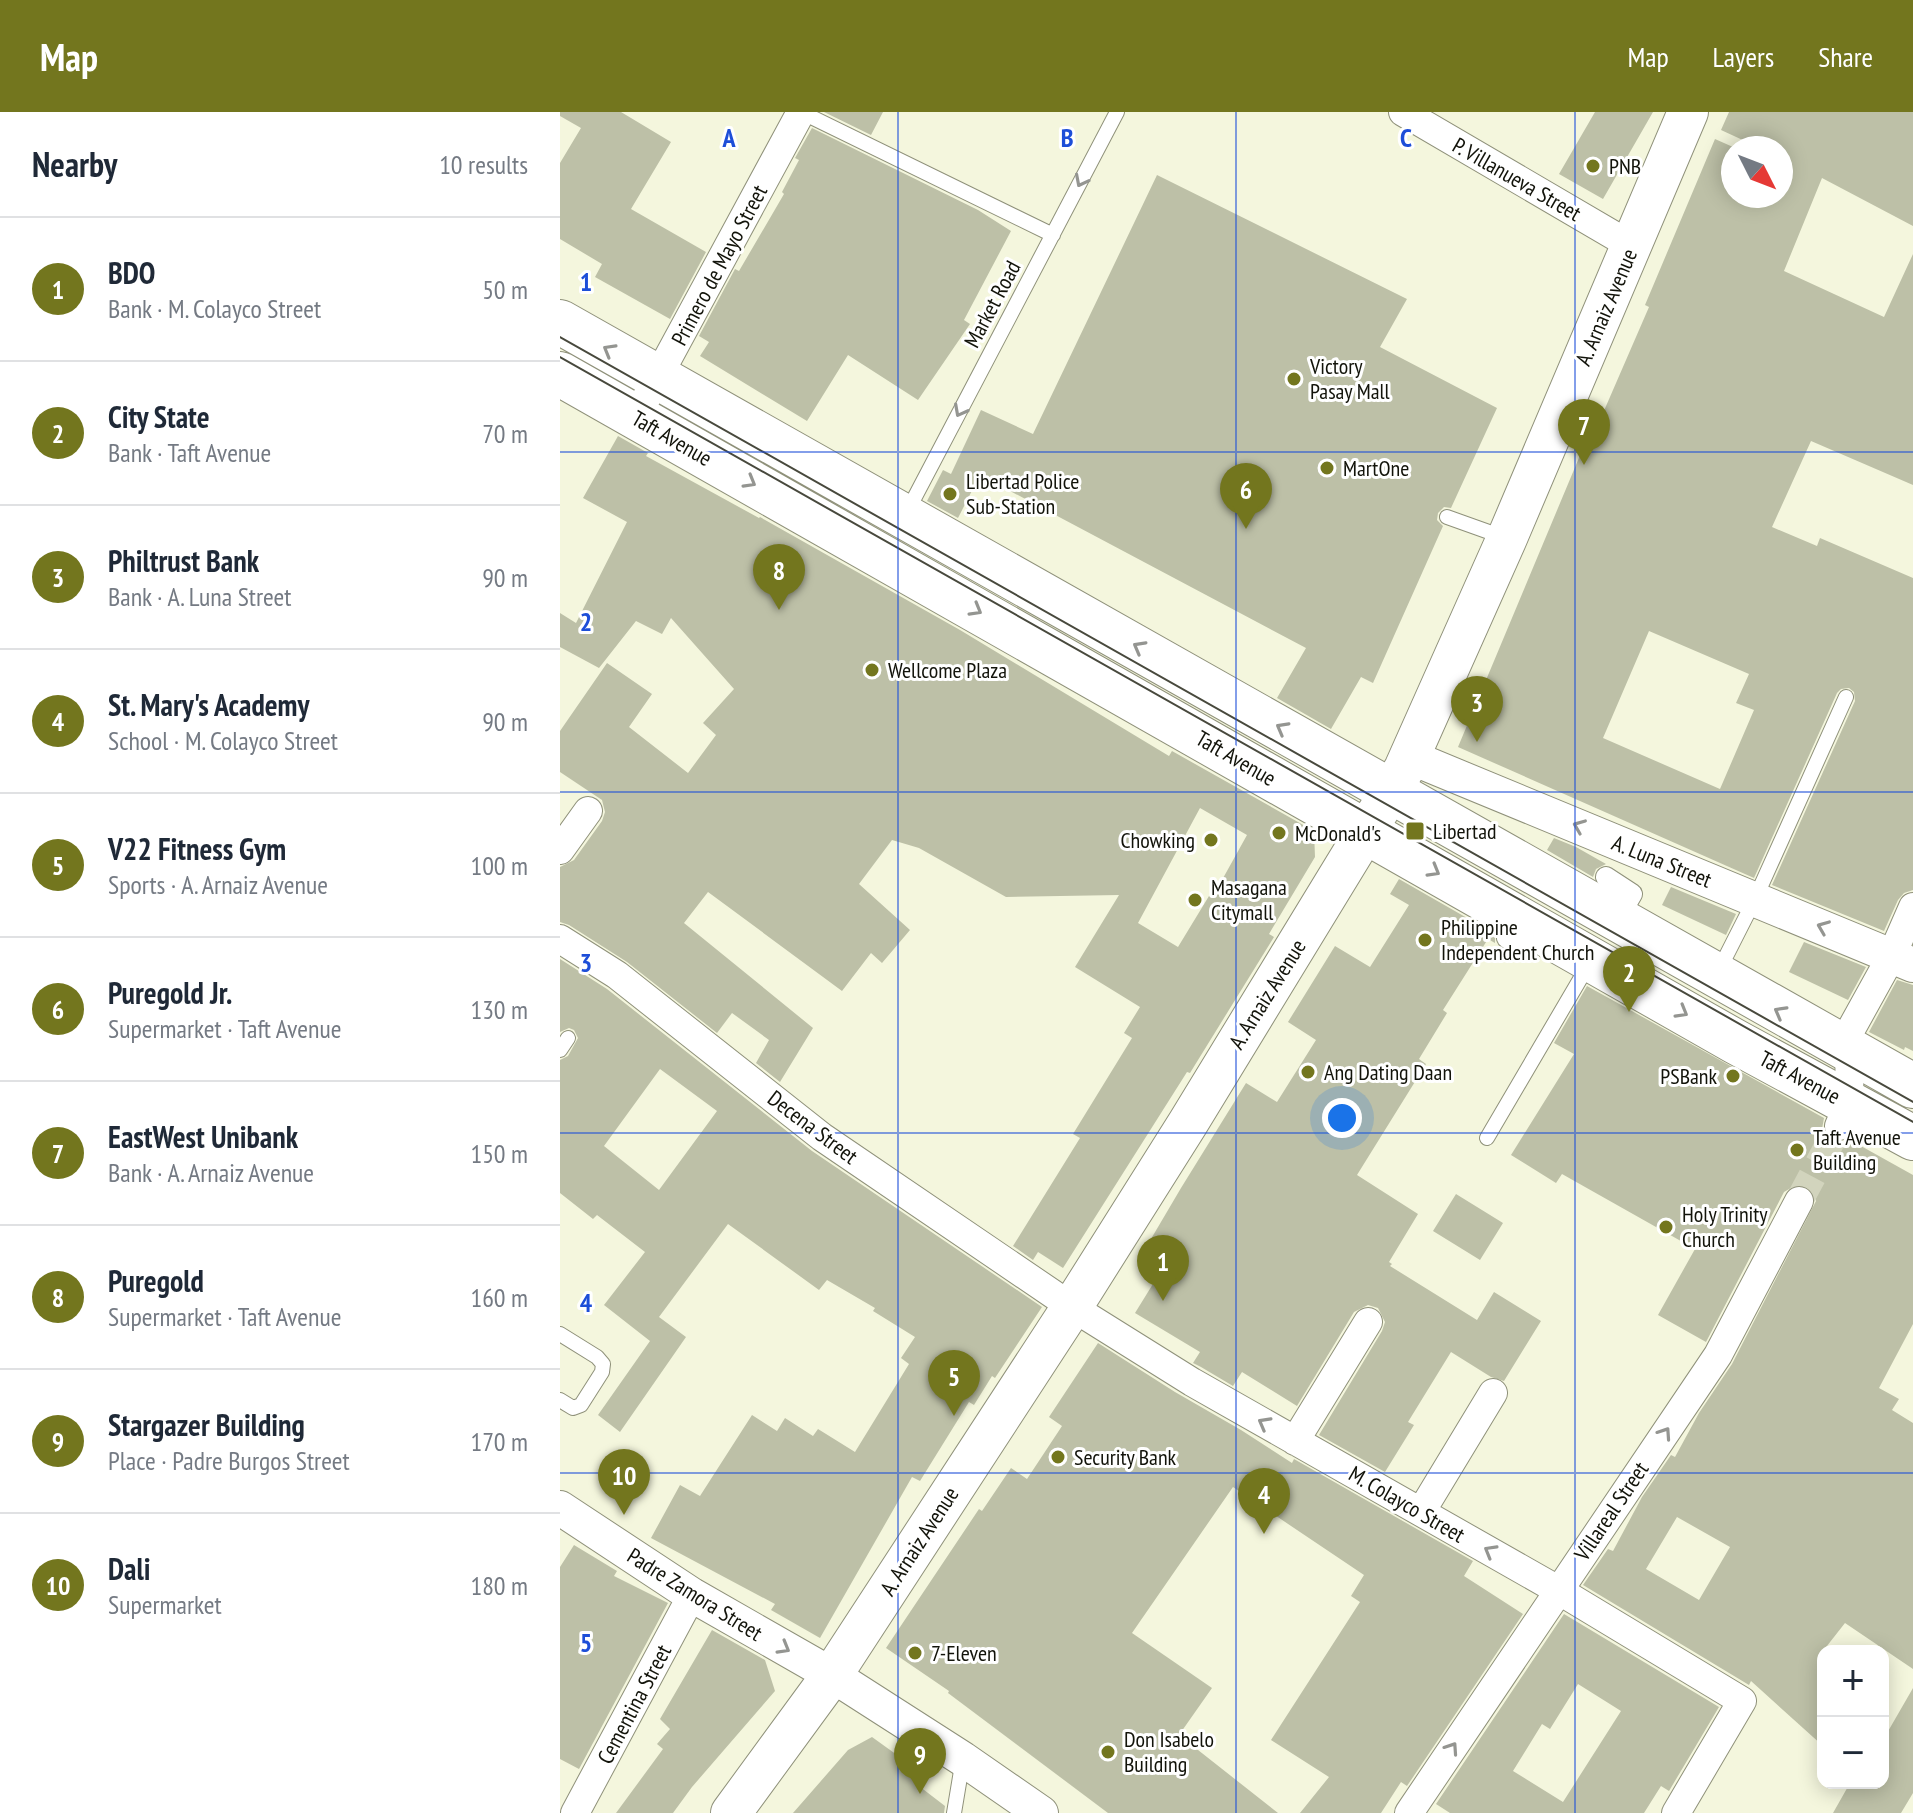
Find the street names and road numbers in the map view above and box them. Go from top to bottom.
street label: P. Villanueva Street [1448,131,1586,227]
street label: Primero de Mayo Street [665,180,773,350]
street label: A. Arnaiz Avenue [1569,244,1643,370]
street label: Market Road [957,256,1027,352]
street label: Taft Avenue [627,404,717,472]
street label: Taft Avenue [1191,724,1281,792]
street label: A. Luna Street [1608,828,1716,894]
street label: A. Arnaiz Avenue [1222,934,1312,1054]
street label: Taft Avenue [1755,1044,1845,1110]
street label: Decena Street [762,1084,864,1170]
street label: Villareal Street [1567,1456,1654,1567]
street label: M. Colayco Street [1344,1460,1470,1548]
street label: A. Arnaiz Avenue [873,1481,965,1601]
street label: Padre Zamora Street [622,1541,768,1647]
street label: Cementina Street [591,1640,677,1768]

